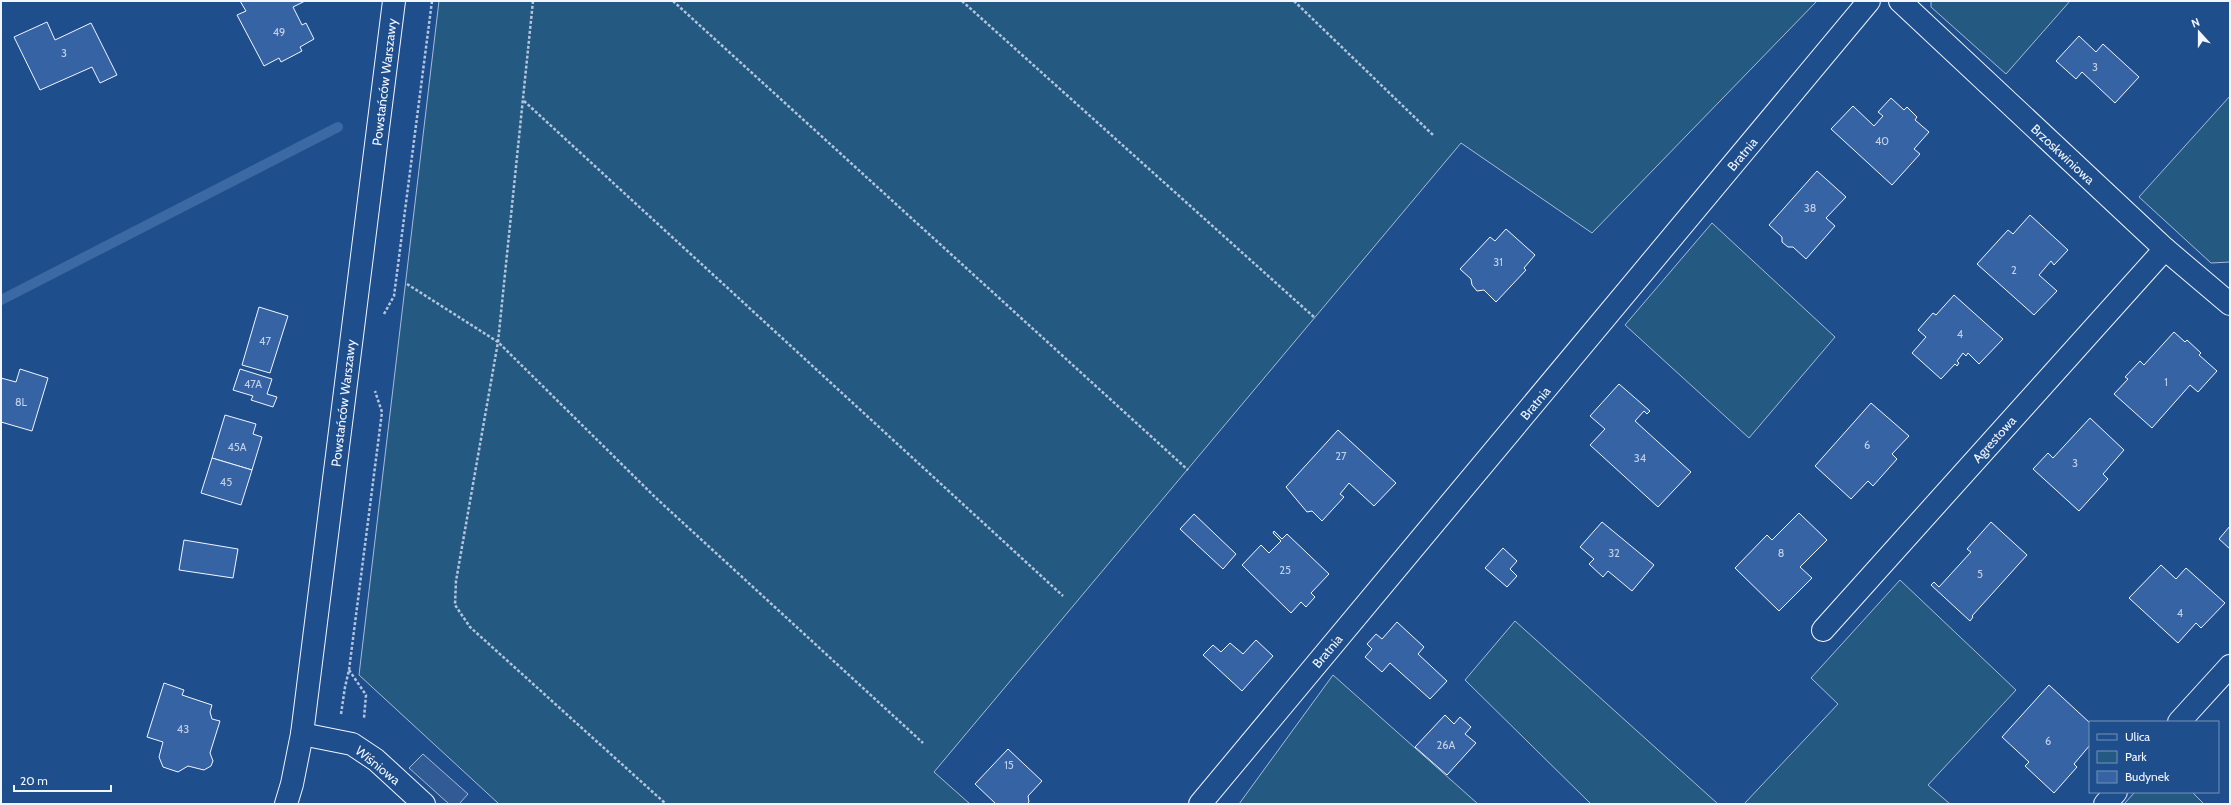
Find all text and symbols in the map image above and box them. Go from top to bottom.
north arrow [2179,12,2219,52]
text: N [2189,15,2202,31]
street label: Powstańców Warszawy [368,17,400,146]
house number: 49 [273,25,285,39]
house number: 3 [61,46,67,60]
house number: 3 [2092,60,2098,74]
street label: Brzoskwiniowa [2028,121,2099,188]
street label: Bratnia [1724,134,1761,174]
house number: 40 [1875,134,1889,148]
house number: 38 [1804,201,1816,215]
house number: 31 [1493,255,1503,269]
house number: 2 [2011,263,2017,277]
house number: 4 [1957,327,1964,341]
house number: 47 [259,334,271,348]
street label: Powstańców Warszawy [327,338,359,467]
house number: 1 [2164,375,2168,389]
house number: 47A [244,377,262,391]
street label: Bratnia [1517,383,1554,423]
house number: 8L [15,395,28,409]
street label: Agrestowa [1969,412,2020,466]
house number: 6 [1864,438,1870,452]
house number: 45A [227,440,247,454]
house number: 27 [1335,449,1347,463]
house number: 34 [1634,451,1647,465]
house number: 3 [2072,456,2078,470]
house number: 45 [220,475,232,489]
house number: 32 [1608,546,1620,560]
house number: 8 [1778,546,1784,560]
house number: 25 [1279,563,1291,577]
house number: 5 [1977,567,1983,581]
house number: 4 [2177,606,2184,620]
street label: Bratnia [1309,631,1346,671]
legend [2089,721,2219,793]
house number: 43 [177,722,189,736]
text: Ulica [2125,729,2150,744]
house number: 6 [2045,734,2051,748]
house number: 26A [1437,738,1456,752]
street label: Wiśniowa [352,742,404,788]
text: Park [2125,749,2147,764]
house number: 15 [1004,758,1014,772]
scale bar [14,767,111,793]
text: Budynek [2125,769,2170,784]
text: 20 m [20,773,48,788]

